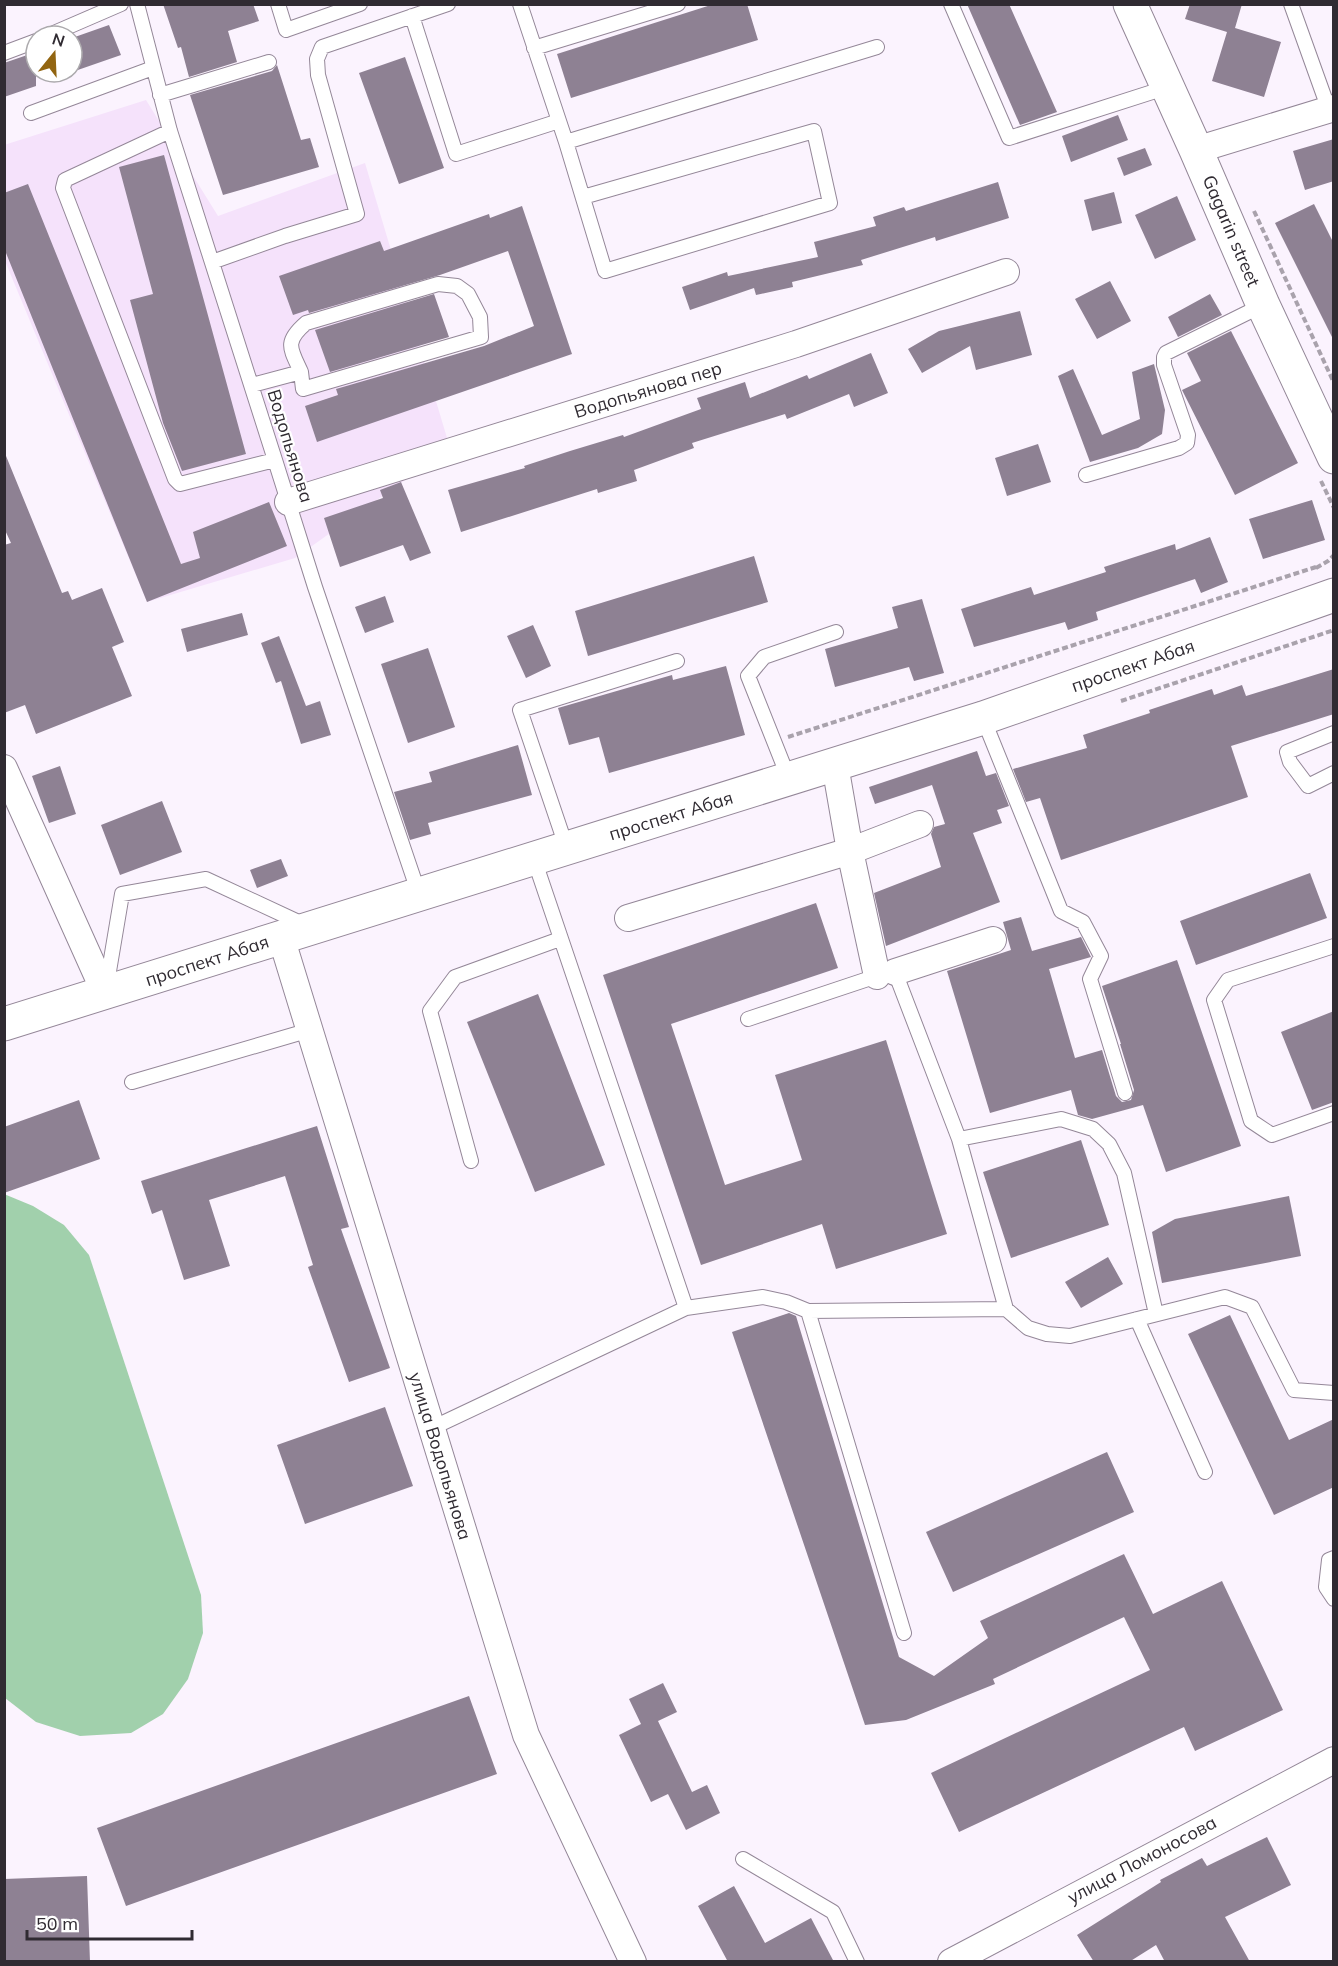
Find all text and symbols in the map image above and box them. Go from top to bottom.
north arrow [24,24,84,84]
text: N [50,28,67,51]
street label: Gagarin street [1198,171,1265,290]
street label: Водопьянова пер [571,356,725,423]
street label: Водопьянова [262,387,319,505]
street label: проспект Абая [1068,634,1197,697]
street label: проспект Абая [606,786,736,845]
street label: проспект Абая [142,930,272,991]
street label: улица Водопьянова [404,1369,477,1542]
street label: улица Ломоносова [1063,1811,1220,1909]
scale bar [27,1903,192,1941]
text: 50 m [36,1912,78,1935]

